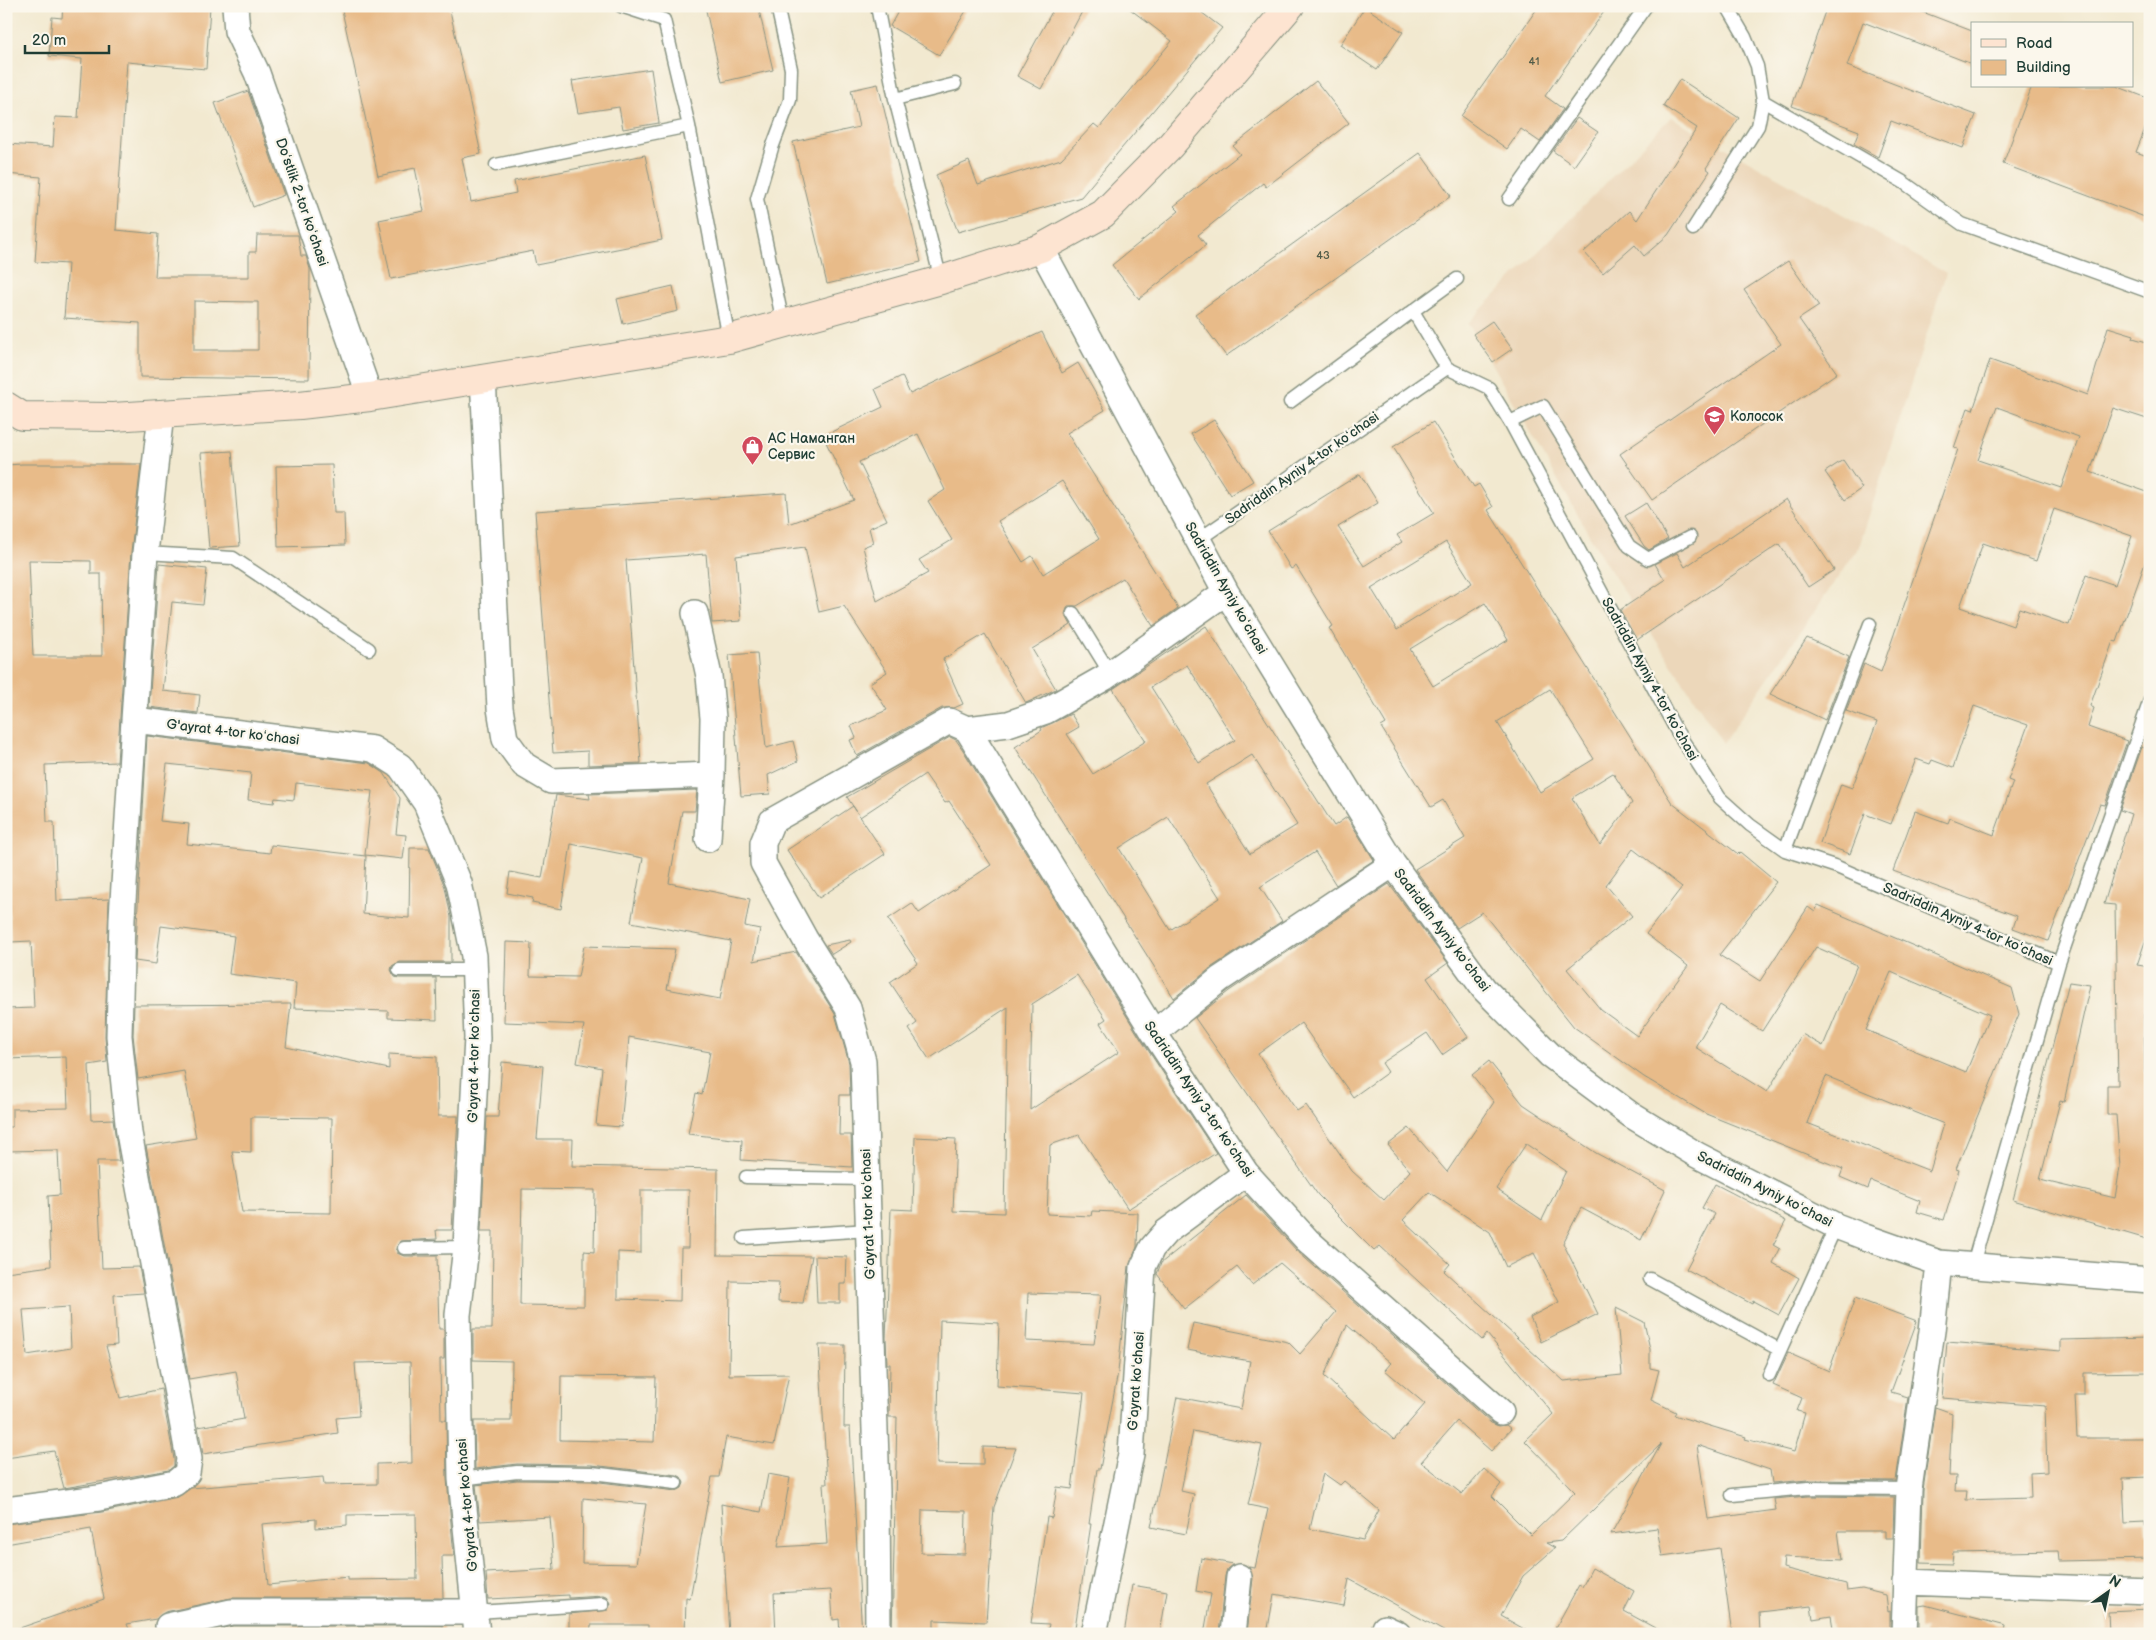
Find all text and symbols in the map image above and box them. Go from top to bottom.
scale bar [25,22,109,54]
legend [1971,22,2134,88]
text: 20 m [32,31,66,50]
text: Road [2016,34,2052,53]
house number: 41 [1529,55,1539,68]
text: Building [2016,58,2071,77]
street label: Doʻstlik 2-tor koʻchasi [272,136,332,268]
house number: 43 [1316,249,1330,262]
school or university icon: Колосок [1702,404,1726,435]
street label: Sadriddin Ayniy 4-tor koʻchasi [1222,408,1382,528]
place label: Колосок [1730,408,1784,425]
place label: АС Наманган Сервис [767,430,855,463]
shop icon: АС Наманган Сервис [740,434,764,465]
street label: Sadriddin Ayniy koʻchasi [1181,519,1271,657]
street label: Sadriddin Ayniy 4-tor koʻchasi [1598,594,1702,764]
street label: G'ayrat 4-tor koʻchasi [166,715,300,749]
street label: Sadriddin Ayniy koʻchasi [1390,865,1494,995]
street label: Sadriddin Ayniy 4-tor koʻchasi [1880,879,2056,969]
street label: G'ayrat 4-tor koʻchasi [464,989,484,1123]
street label: Sadriddin Ayniy 3-tor koʻchasi [1140,1018,1258,1180]
street label: Sadriddin Ayniy koʻchasi [1694,1147,1836,1231]
street label: Gʻayrat 1-tor koʻchasi [857,1148,879,1280]
street label: Gʻayrat koʻchasi [1124,1331,1148,1431]
street label: G'ayrat 4-tor koʻchasi [453,1438,481,1572]
north arrow [2084,1568,2134,1618]
text: N [2106,1572,2124,1592]

